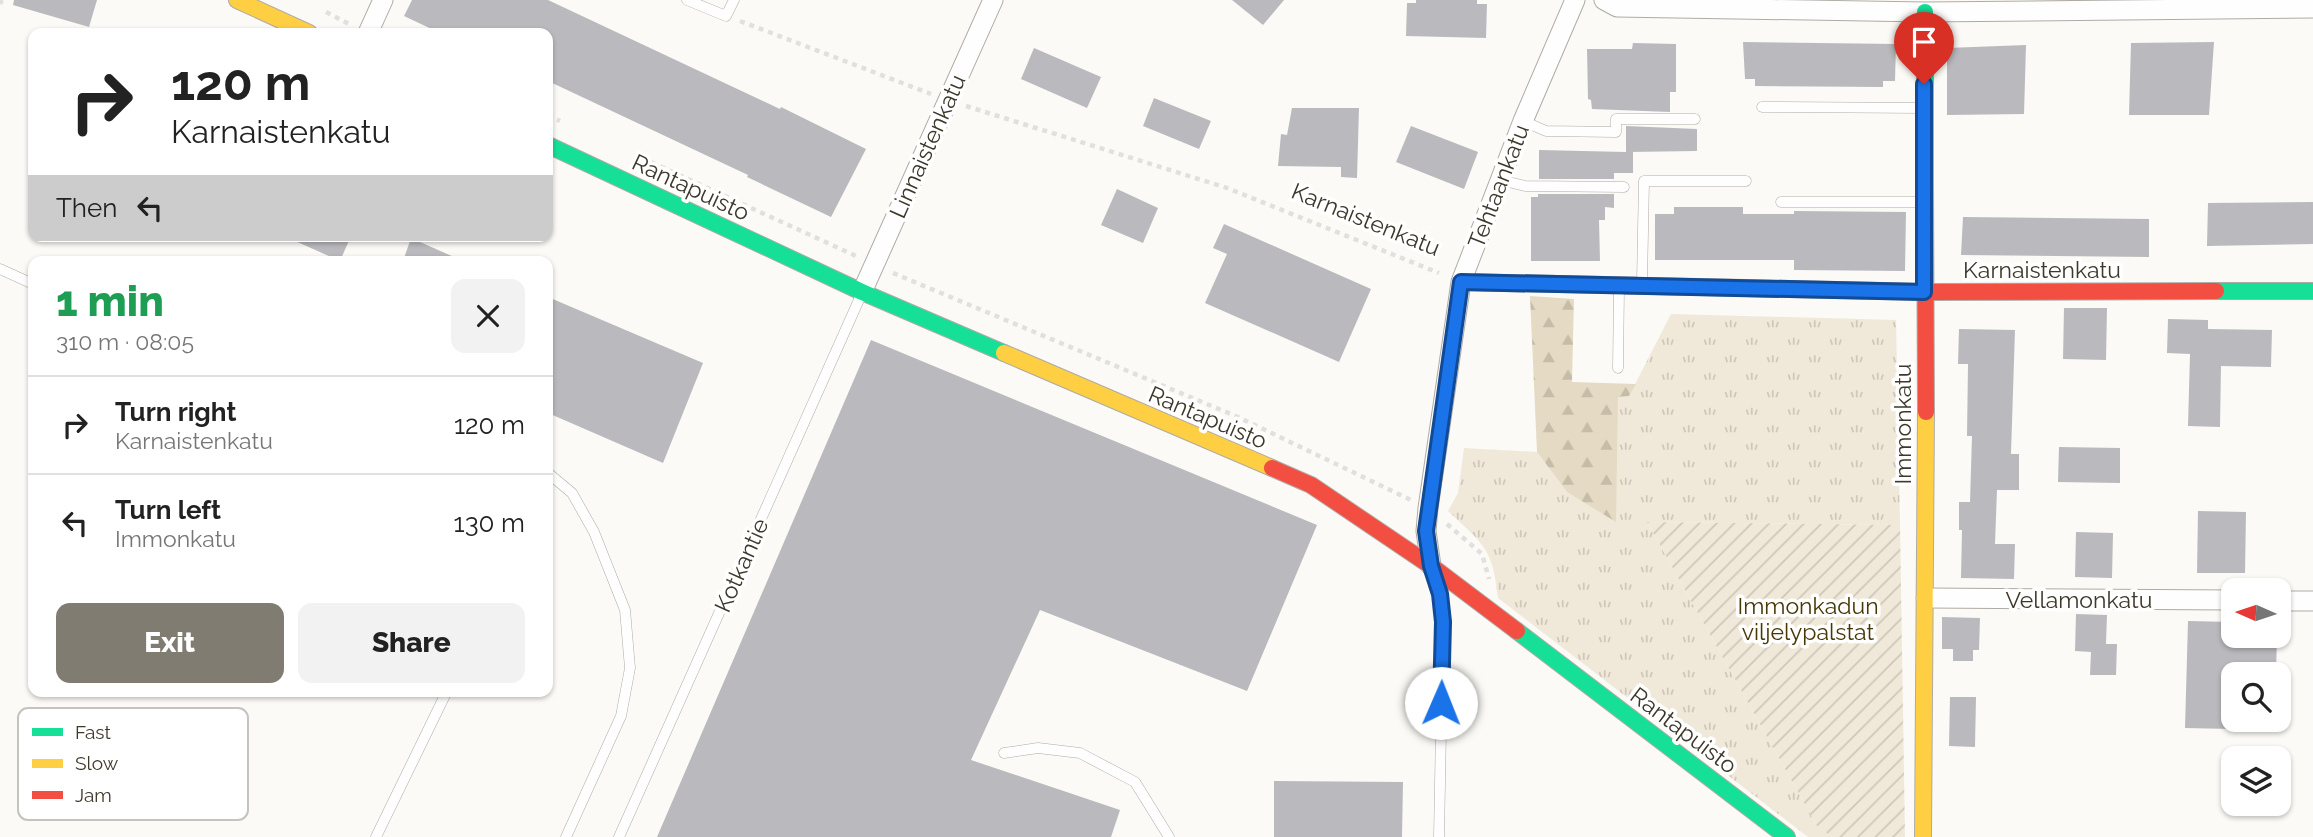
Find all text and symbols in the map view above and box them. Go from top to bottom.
pin [1894,12.0,1954,84]
icon: arrive [1905,23,1943,61]
text: 120 m [171,54,310,111]
icon: right [56,56,147,147]
street label: Linnaistenkatu [883,70,971,222]
text: Karnaistenkatu [171,113,391,150]
street label: Tehtaankatu [1462,120,1534,252]
street label: Rantapuisto [628,148,754,226]
street label: Karnaistenkatu [1288,177,1444,261]
icon: left [131,189,169,227]
text: Then [56,193,117,223]
street label: Karnaistenkatu [1963,256,2121,283]
text: 1 min [56,277,164,326]
button: close [451,279,525,353]
text: 310 m · 08:05 [56,328,194,355]
street label: Immonkatu [1889,363,1916,485]
street label: Rantapuisto [1145,380,1271,454]
text: Turn right [115,397,236,427]
icon: right [56,406,94,444]
text: 120 m [454,410,525,440]
text: Karnaistenkatu [115,427,273,454]
text: Turn left [115,495,221,525]
icon: left [56,504,94,542]
text: 130 m [454,508,525,538]
street label: Kotkantie [708,514,774,616]
text: Immonkatu [115,525,236,552]
north arrow [2221,578,2291,648]
map controls [2221,578,2291,816]
street label: Vellamonkatu [2006,586,2152,613]
park label: Immonkadun viljelypalstat [1737,592,1879,645]
button: Exit [56,603,284,683]
button: Share [298,603,525,683]
button: search [2221,662,2291,732]
position arrow [1404,666,1478,740]
street label: Rantapuisto [1626,681,1742,779]
legend [18,708,248,820]
text: Fast [75,721,111,743]
button: layers [2221,746,2291,816]
text: Slow [75,752,119,774]
text: Jam [75,784,112,806]

